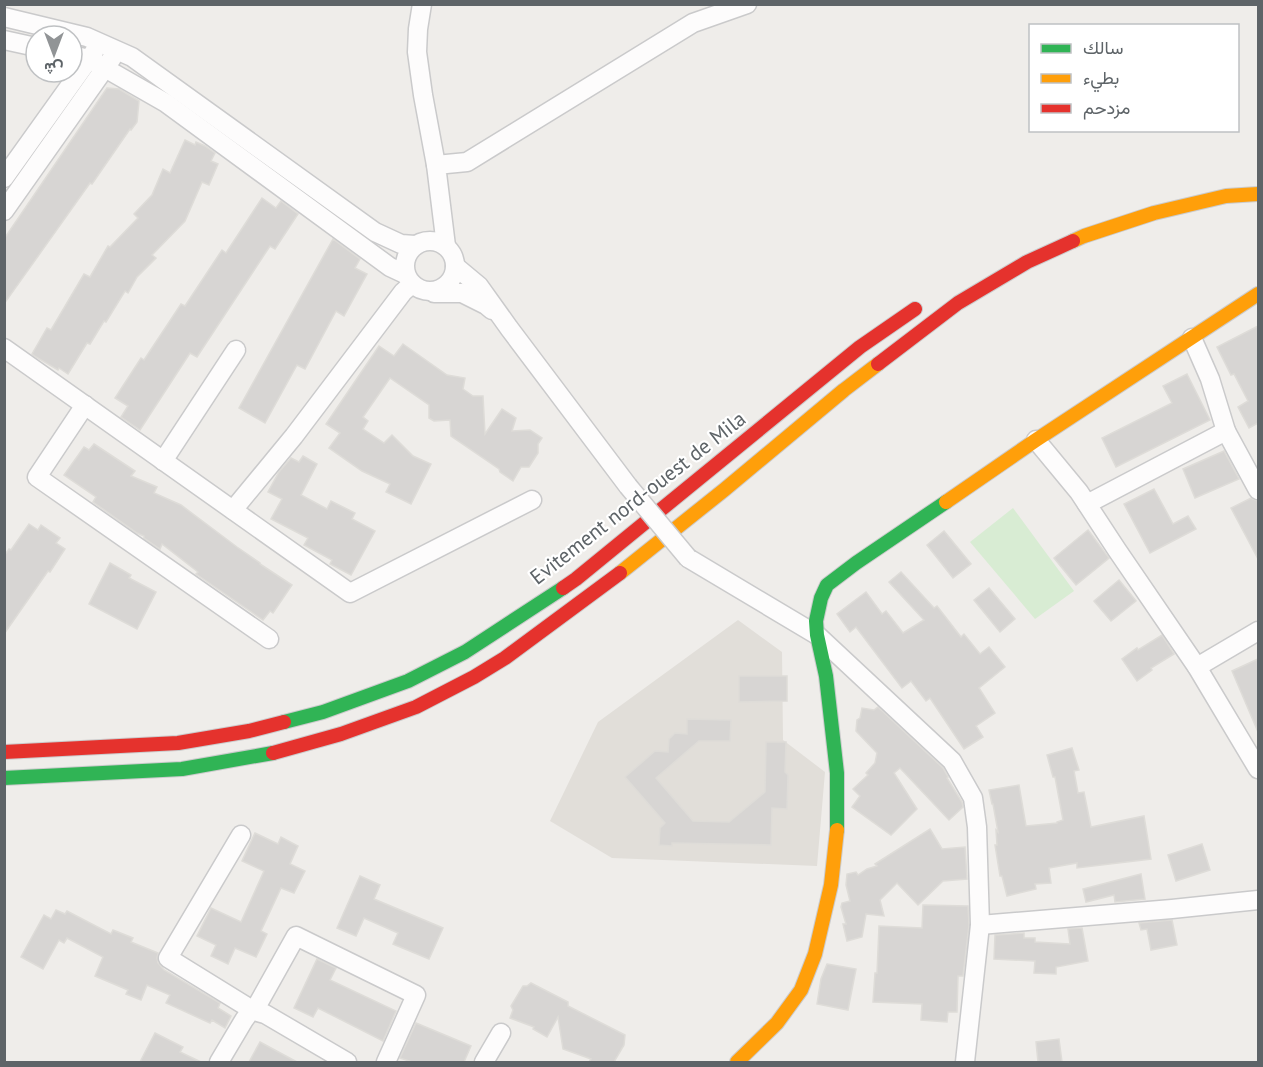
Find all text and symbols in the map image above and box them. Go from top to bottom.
north arrow [24,24,84,84]
legend [1029,24,1239,132]
text: سالك [1083,36,1123,59]
text: ش [44,59,64,79]
text: بطيء [1083,66,1119,93]
text: مزدحم [1083,96,1130,120]
street label: Evitement nord-ouest de Mila [524,405,751,590]

